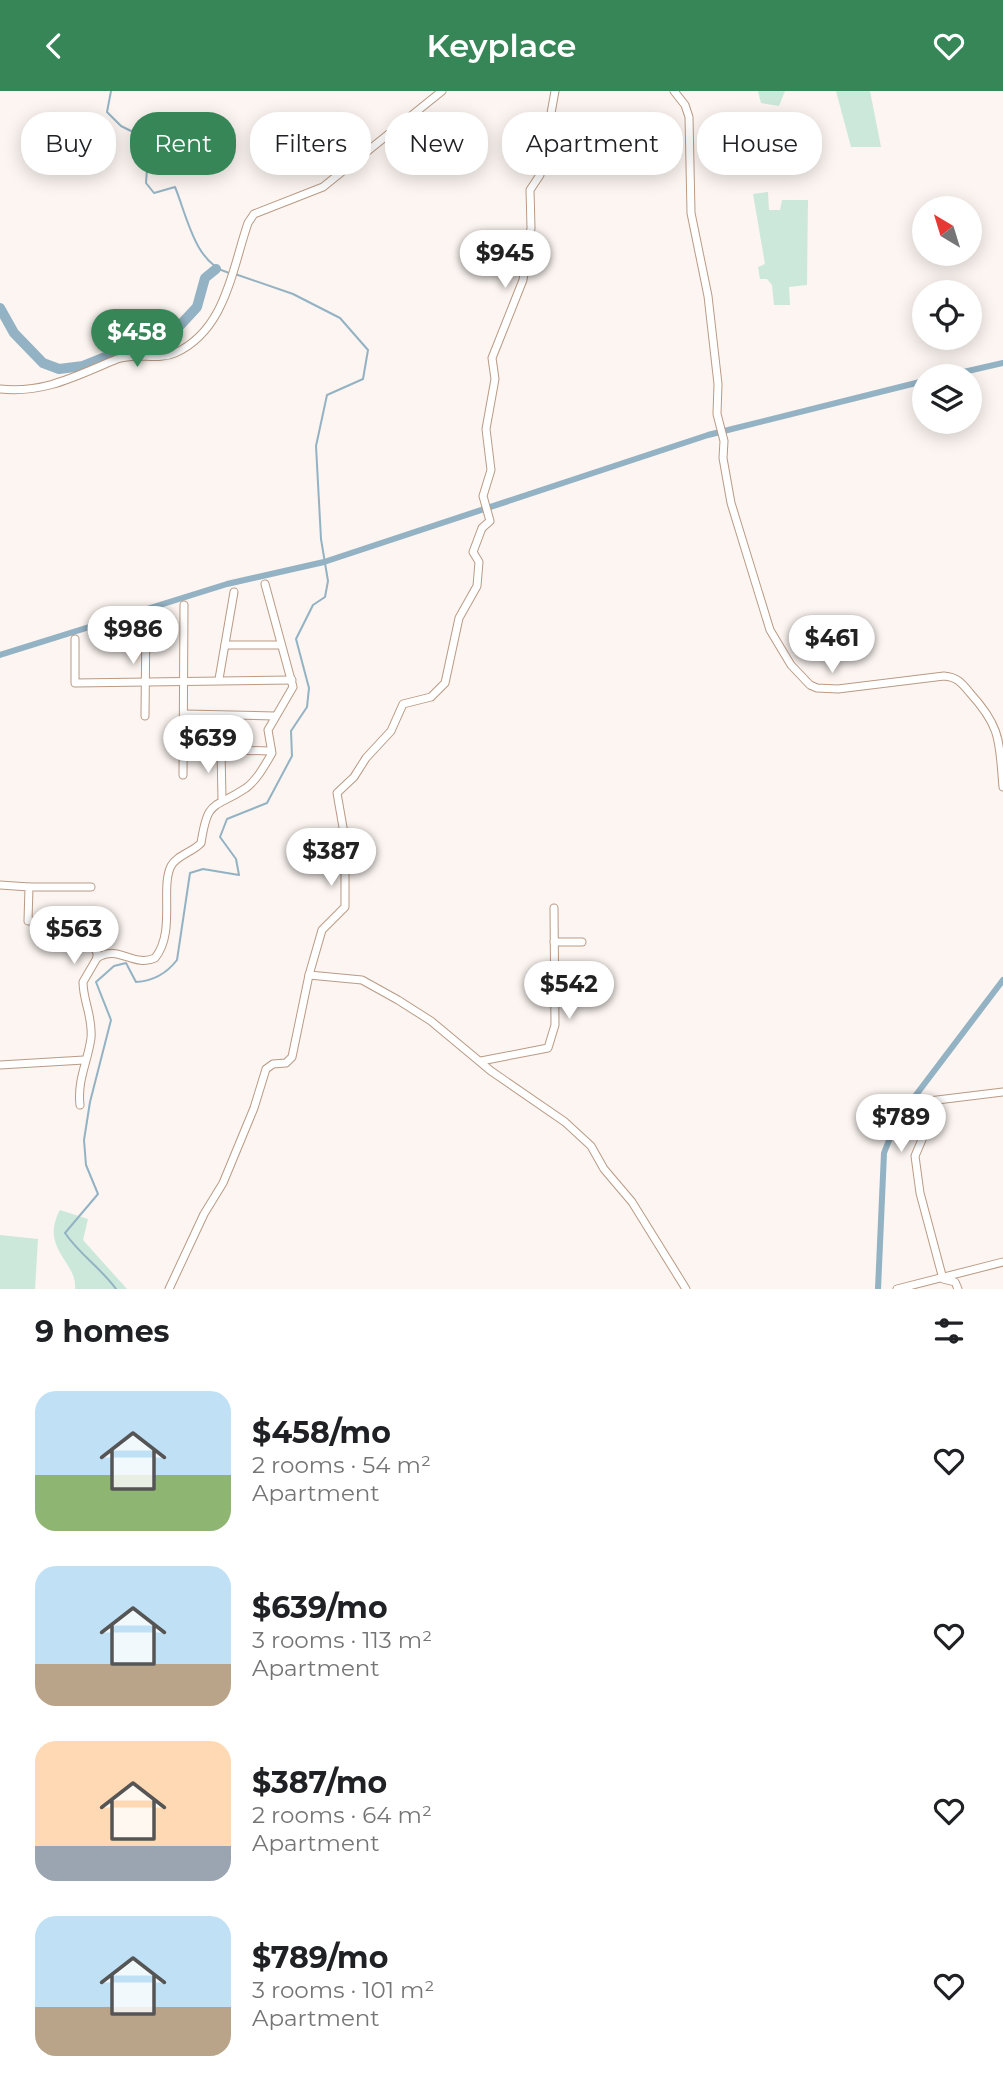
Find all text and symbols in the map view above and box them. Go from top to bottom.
text: Keyplace [427,26,576,65]
icon: back [35,27,73,65]
icon: heart [930,27,968,65]
chip: Buy [21,112,116,175]
chip: Rent [130,112,236,175]
chip: Filters [250,112,371,175]
chip: New [385,112,488,175]
chip: Apartment [502,112,683,175]
chip: House [697,112,822,175]
north arrow [912,196,982,266]
map controls [912,196,982,434]
pin: $945 [464,231,546,290]
text: $945 [476,239,534,267]
button: locate [912,280,982,350]
pin: $458 [96,309,178,369]
text: $458 [107,318,167,346]
button: layers [912,364,982,434]
pin: $986 [92,607,174,666]
text: $986 [104,615,162,643]
pin: $461 [791,615,873,675]
text: $461 [805,624,859,652]
pin: $639 [167,715,249,775]
text: $639 [179,724,237,752]
pin: $387 [290,829,372,888]
text: $387 [302,837,360,865]
pin: $563 [33,907,115,966]
text: $563 [46,915,102,943]
pin: $542 [528,961,610,1021]
text: $542 [540,970,598,998]
pin: $789 [860,1095,942,1154]
text: $789 [872,1103,930,1131]
icon: filters [930,1312,968,1350]
text: 9 homes [35,1313,170,1350]
text: $458/mo [252,1414,391,1451]
icon: home [91,1419,175,1503]
icon: heart [930,1442,968,1480]
text: 2 rooms · 54 m² [252,1451,431,1479]
text: Apartment [252,1479,380,1507]
text: $639/mo [252,1589,388,1626]
icon: home [91,1594,175,1678]
icon: heart [930,1617,968,1655]
text: 3 rooms · 113 m² [252,1626,432,1654]
text: Apartment [252,1654,380,1682]
text: $387/mo [252,1764,387,1801]
icon: home [91,1769,175,1853]
icon: heart [930,1792,968,1830]
text: 2 rooms · 64 m² [252,1801,432,1829]
text: Apartment [252,1829,380,1857]
text: $789/mo [252,1939,388,1976]
icon: home [91,1944,175,2028]
icon: heart [930,1967,968,2005]
text: 3 rooms · 101 m² [252,1976,434,2004]
text: Apartment [252,2004,380,2032]

